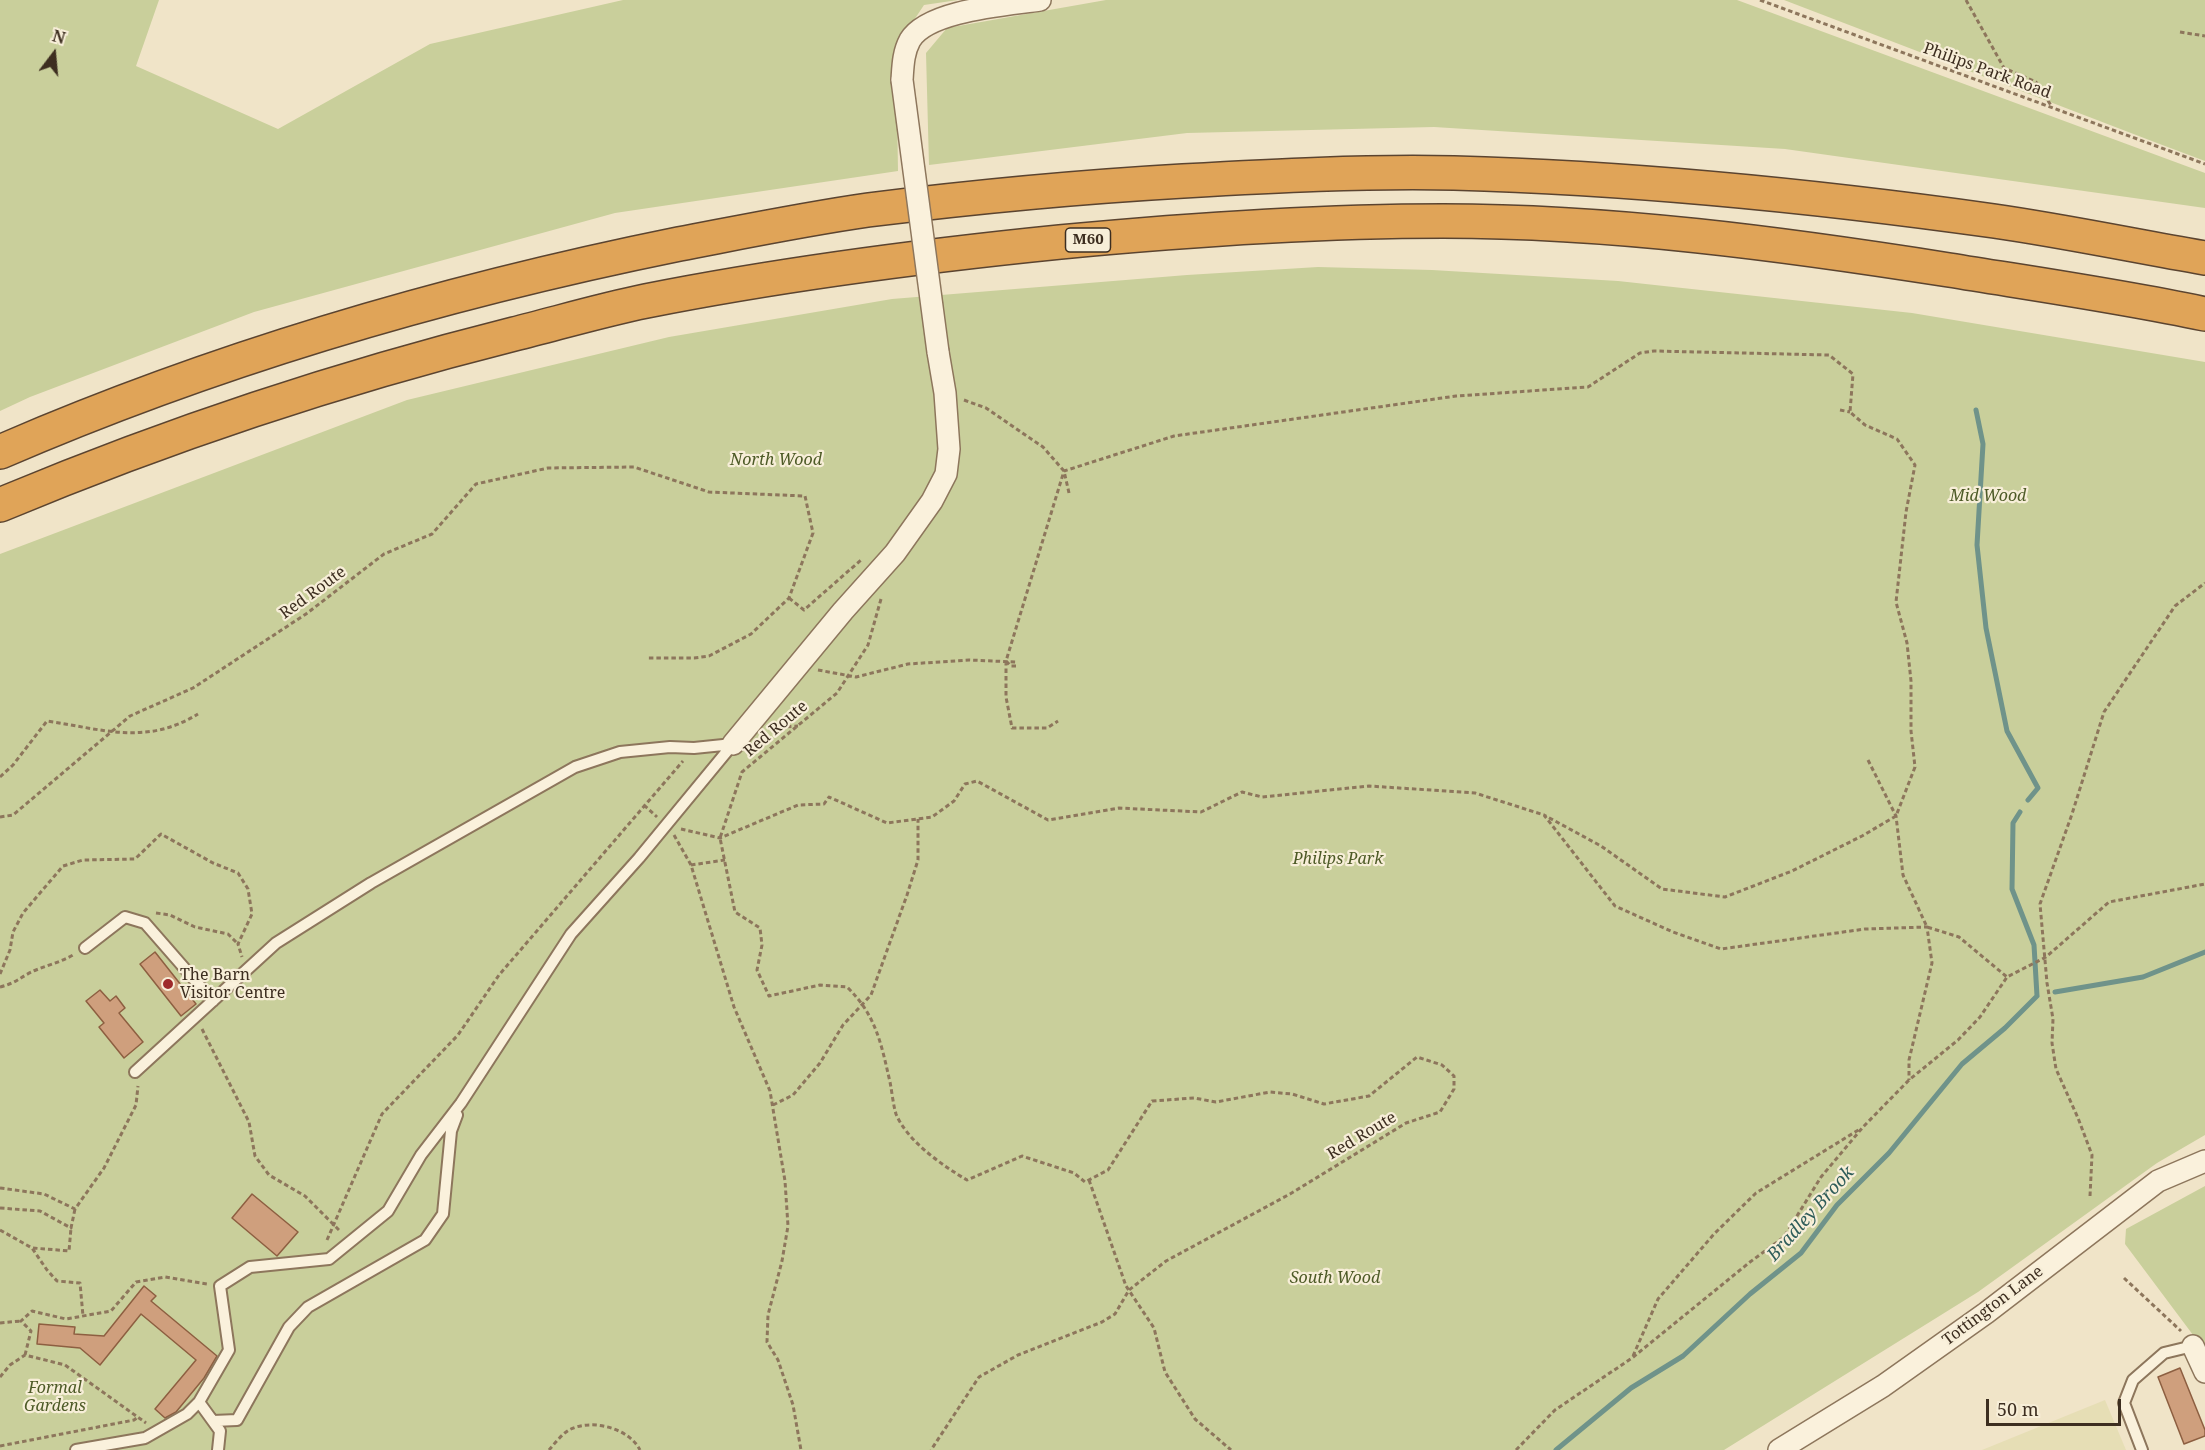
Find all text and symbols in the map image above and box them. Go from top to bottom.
north arrow [24,24,84,84]
text: N [50,24,68,49]
street label: Philips Park Road [1921,39,2053,103]
road number: M60 [1066,228,1110,252]
park label: North Wood [730,450,822,470]
park label: Mid Wood [1950,486,2026,506]
street label: Red Route [276,563,350,623]
street label: Red Route [740,697,812,761]
park label: Philips Park [1293,849,1383,869]
place label: The Barn Visitor Centre [180,965,285,1003]
marker: The Barn Visitor Centre [161,977,175,991]
street label: Red Route [1324,1108,1400,1164]
water label: Bradley Brook [1763,1162,1859,1266]
street label: Tottington Lane [1939,1262,2047,1350]
park label: South Wood [1290,1268,1380,1288]
park label: Formal Gardens [24,1378,86,1416]
scale bar [1989,1387,2124,1425]
text: 50 m [1997,1397,2039,1421]

